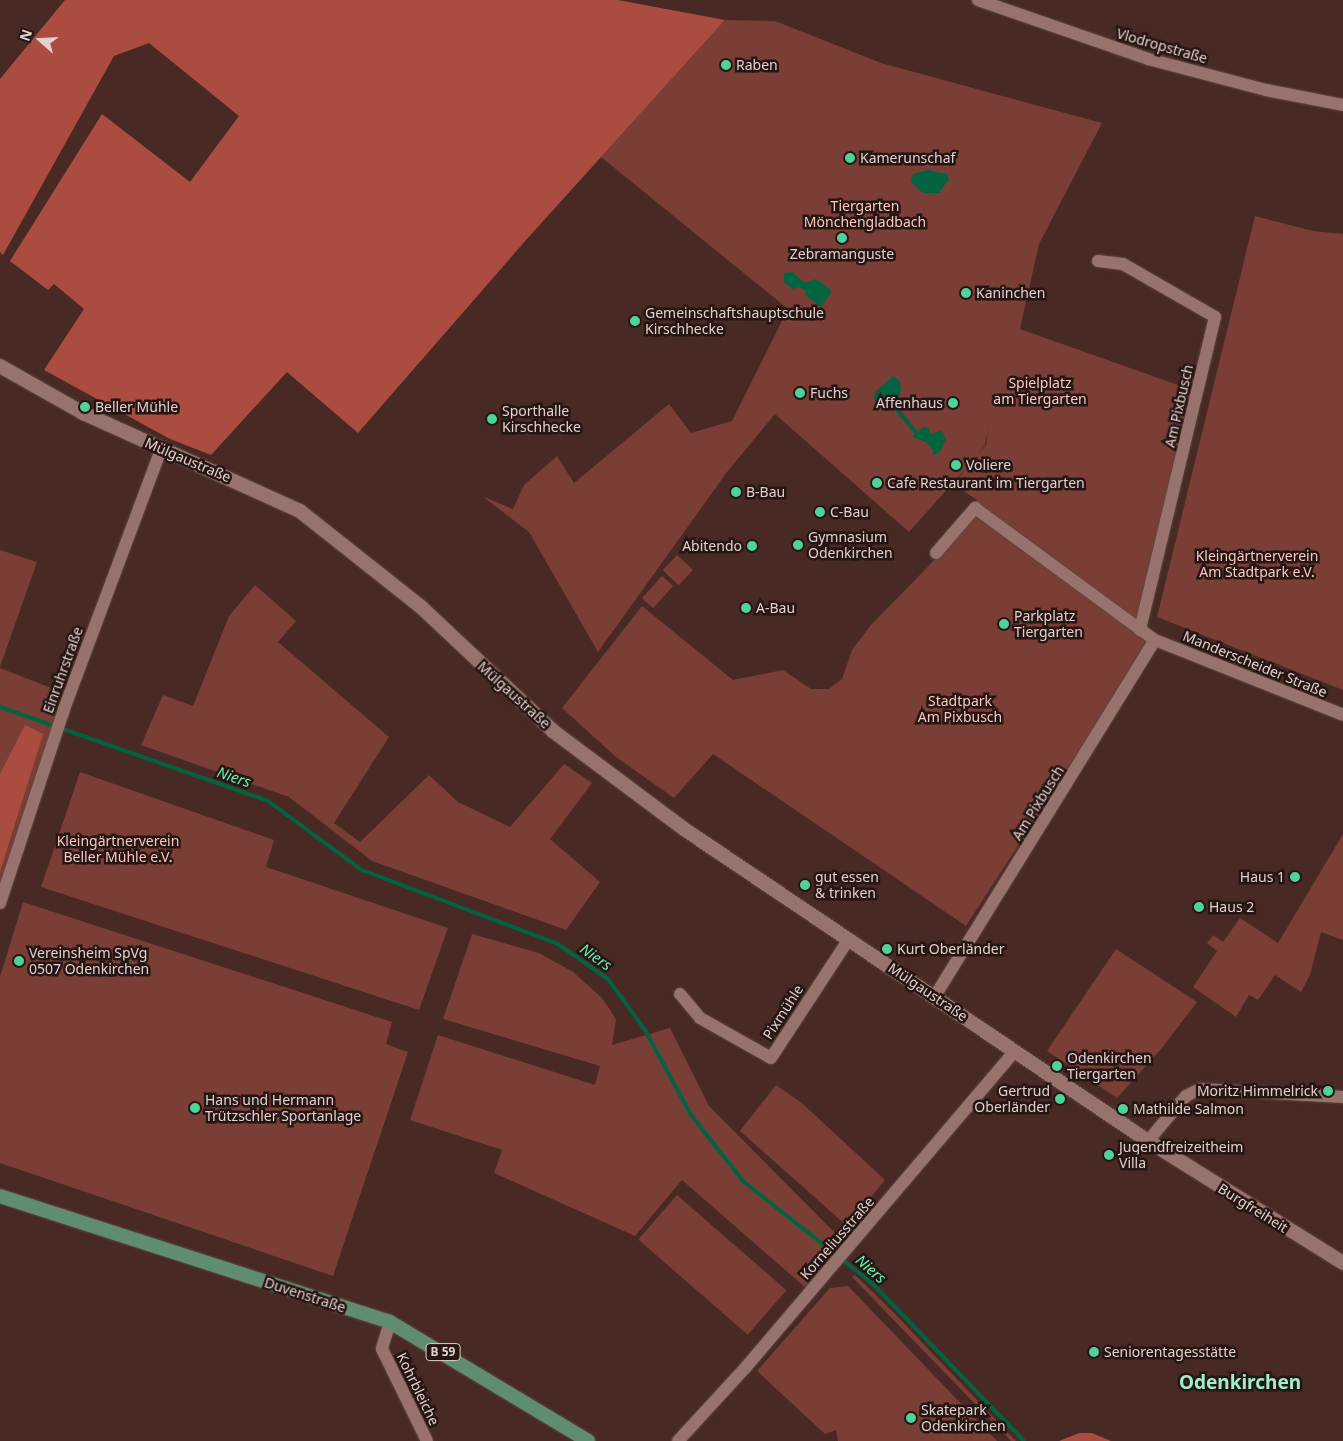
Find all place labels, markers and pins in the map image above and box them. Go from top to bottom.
place label: Raben [736,57,778,73]
marker: Raben [720,59,732,71]
place label: Kamerunschaf [860,150,955,166]
marker: Kamerunschaf [844,152,856,164]
marker: Zebramanguste [836,232,848,244]
place label: Zebramanguste [790,246,894,262]
place label: Kaninchen [976,285,1045,301]
marker: Kaninchen [960,287,972,299]
place label: Gemeinschaftshauptschule Kirschhecke [645,305,824,338]
marker: Gemeinschaftshauptschule Kirschhecke [629,315,641,327]
place label: Fuchs [810,385,848,401]
marker: Fuchs [794,387,806,399]
place label: Affenhaus [876,395,943,411]
marker: Affenhaus [947,397,959,409]
place label: Beller Mühle [95,399,178,415]
marker: Beller Mühle [79,401,91,413]
place label: Sporthalle Kirschhecke [502,403,581,436]
marker: Sporthalle Kirschhecke [486,413,498,425]
place label: Voliere [966,457,1011,473]
marker: Voliere [950,459,962,471]
place label: Cafe Restaurant im Tiergarten [887,475,1085,491]
marker: Cafe Restaurant im Tiergarten [871,477,883,489]
place label: B-Bau [746,484,785,500]
marker: B-Bau [730,486,742,498]
place label: C-Bau [830,504,869,520]
marker: C-Bau [814,506,826,518]
place label: Gymnasium Odenkirchen [808,529,893,562]
place label: Abitendo [682,538,742,554]
marker: Gymnasium Odenkirchen [792,539,804,551]
marker: Abitendo [746,540,758,552]
place label: A-Bau [756,600,795,616]
marker: A-Bau [740,602,752,614]
place label: Parkplatz Tiergarten [1014,608,1083,640]
marker: Parkplatz Tiergarten [998,618,1010,630]
place label: gut essen & trinken [815,869,879,902]
place label: Haus 1 [1240,869,1285,885]
marker: Haus 1 [1289,871,1301,883]
marker: gut essen & trinken [799,879,811,891]
place label: Haus 2 [1209,899,1254,915]
marker: Haus 2 [1193,901,1205,913]
place label: Kurt Oberländer [897,941,1004,957]
marker: Kurt Oberländer [881,943,893,955]
place label: Vereinsheim SpVg 0507 Odenkirchen [29,945,149,978]
marker: Vereinsheim SpVg 0507 Odenkirchen [13,955,25,967]
place label: Odenkirchen Tiergarten [1067,1050,1152,1082]
marker: Odenkirchen Tiergarten [1051,1060,1063,1072]
place label: Gertrud Oberländer [974,1083,1050,1116]
place label: Moritz Himmelrick [1197,1083,1318,1099]
marker: Moritz Himmelrick [1322,1085,1334,1097]
place label: Hans und Hermann Trützschler Sportanlage [205,1092,361,1124]
marker: Gertrud Oberländer [1054,1093,1066,1105]
place label: Mathilde Salmon [1133,1101,1244,1117]
marker: Hans und Hermann Trützschler Sportanlage [189,1102,201,1114]
marker: Mathilde Salmon [1117,1103,1129,1115]
place label: Jugendfreizeitheim Villa [1119,1139,1243,1172]
marker: Jugendfreizeitheim Villa [1103,1149,1115,1161]
place label: Seniorentagesstätte [1104,1344,1236,1360]
marker: Seniorentagesstätte [1088,1346,1100,1358]
place label: Skatepark Odenkirchen [921,1402,1006,1434]
marker: Skatepark Odenkirchen [905,1412,917,1424]

